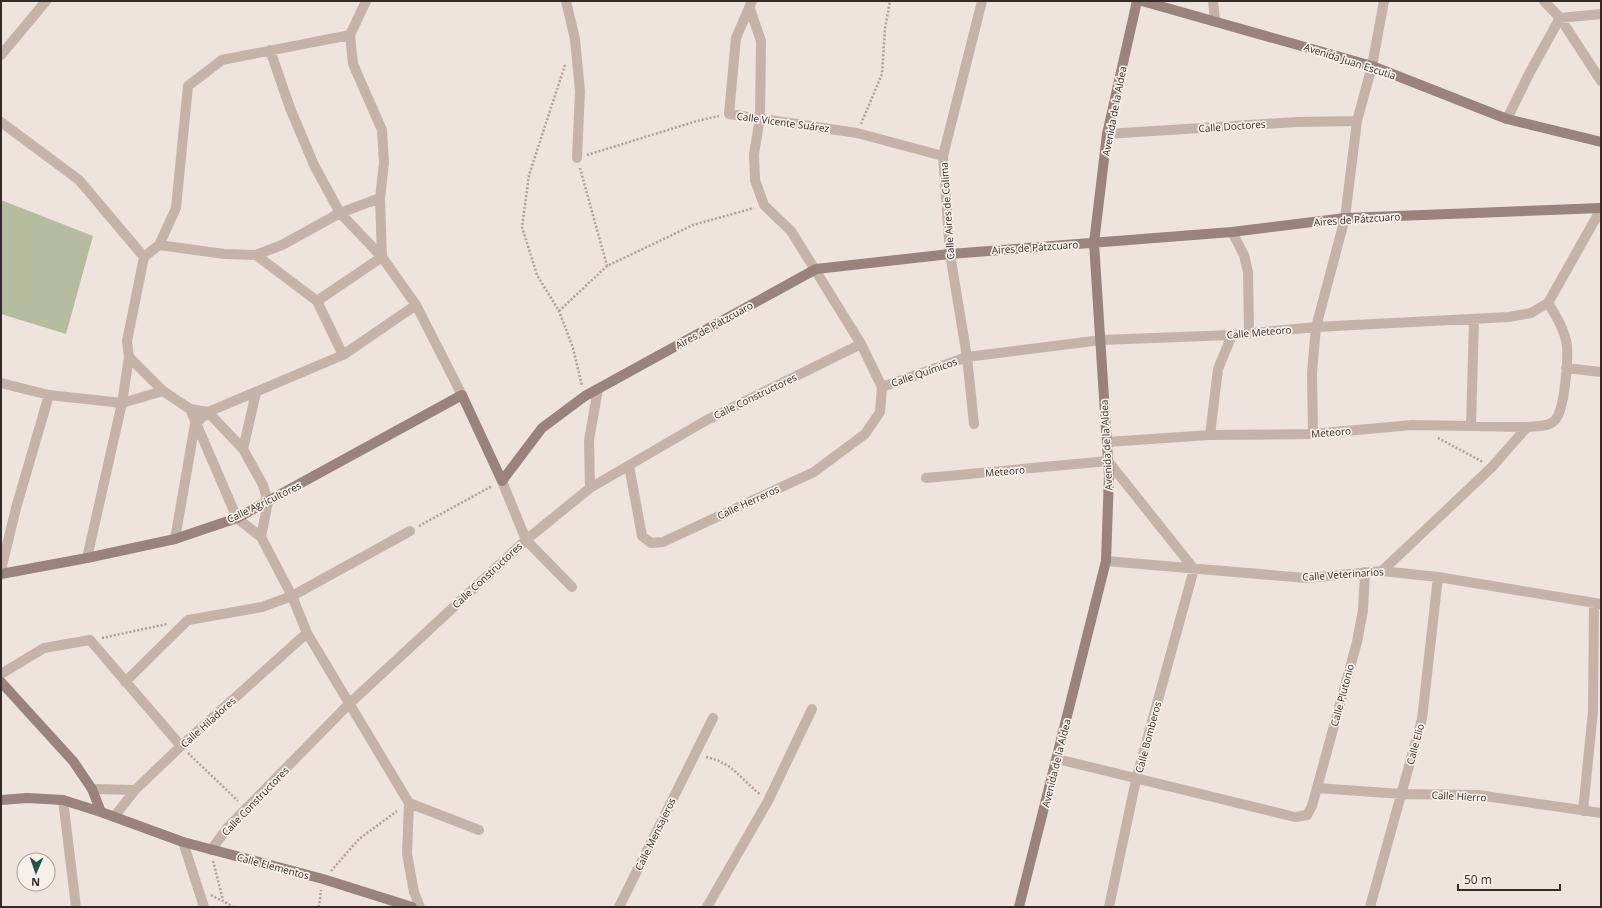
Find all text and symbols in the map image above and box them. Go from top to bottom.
street label: Avenida Juan Escutia [1302,40,1398,82]
street label: Avenida de la Aldea [1098,65,1130,157]
street label: Calle Vicente Suárez [736,109,831,135]
street label: Calle Doctores [1198,117,1266,135]
street label: Calle Aires de Colima [937,162,957,260]
street label: Aires de Pátzcuaro [1313,209,1401,229]
street label: Aires de Pátzcuaro [991,237,1079,257]
street label: Aires de Pátzcuaro [673,298,755,352]
street label: Calle Meteoro [1226,322,1292,342]
street label: Calle Químicos [889,354,959,390]
street label: Calle Constructores [711,370,799,422]
street label: Avenida de la Aldea [1097,399,1115,491]
street label: Meteoro [1311,423,1351,441]
street label: Meteoro [985,462,1025,480]
street label: Calle Agricultores [225,478,304,526]
street label: Calle Herreros [715,481,781,522]
street label: Calle Constructores [449,539,525,611]
street label: Calle Veterinarios [1302,564,1384,584]
street label: Calle Plutonio [1327,662,1357,728]
street label: Calle Hiladores [177,693,239,751]
street label: Calle Bomberos [1132,699,1164,774]
street label: Avenida de la Aldea [1038,717,1074,809]
street label: Calle Elio [1403,722,1427,766]
street label: Calle Constructores [218,763,292,839]
street label: Calle Hierro [1431,788,1487,804]
street label: Calle Mensajeros [631,795,679,873]
street label: Calle Elementos [235,850,311,882]
north arrow [16,852,56,892]
scale bar [1458,866,1560,892]
text: 50 m [1464,871,1492,888]
text: N [31,875,40,890]

